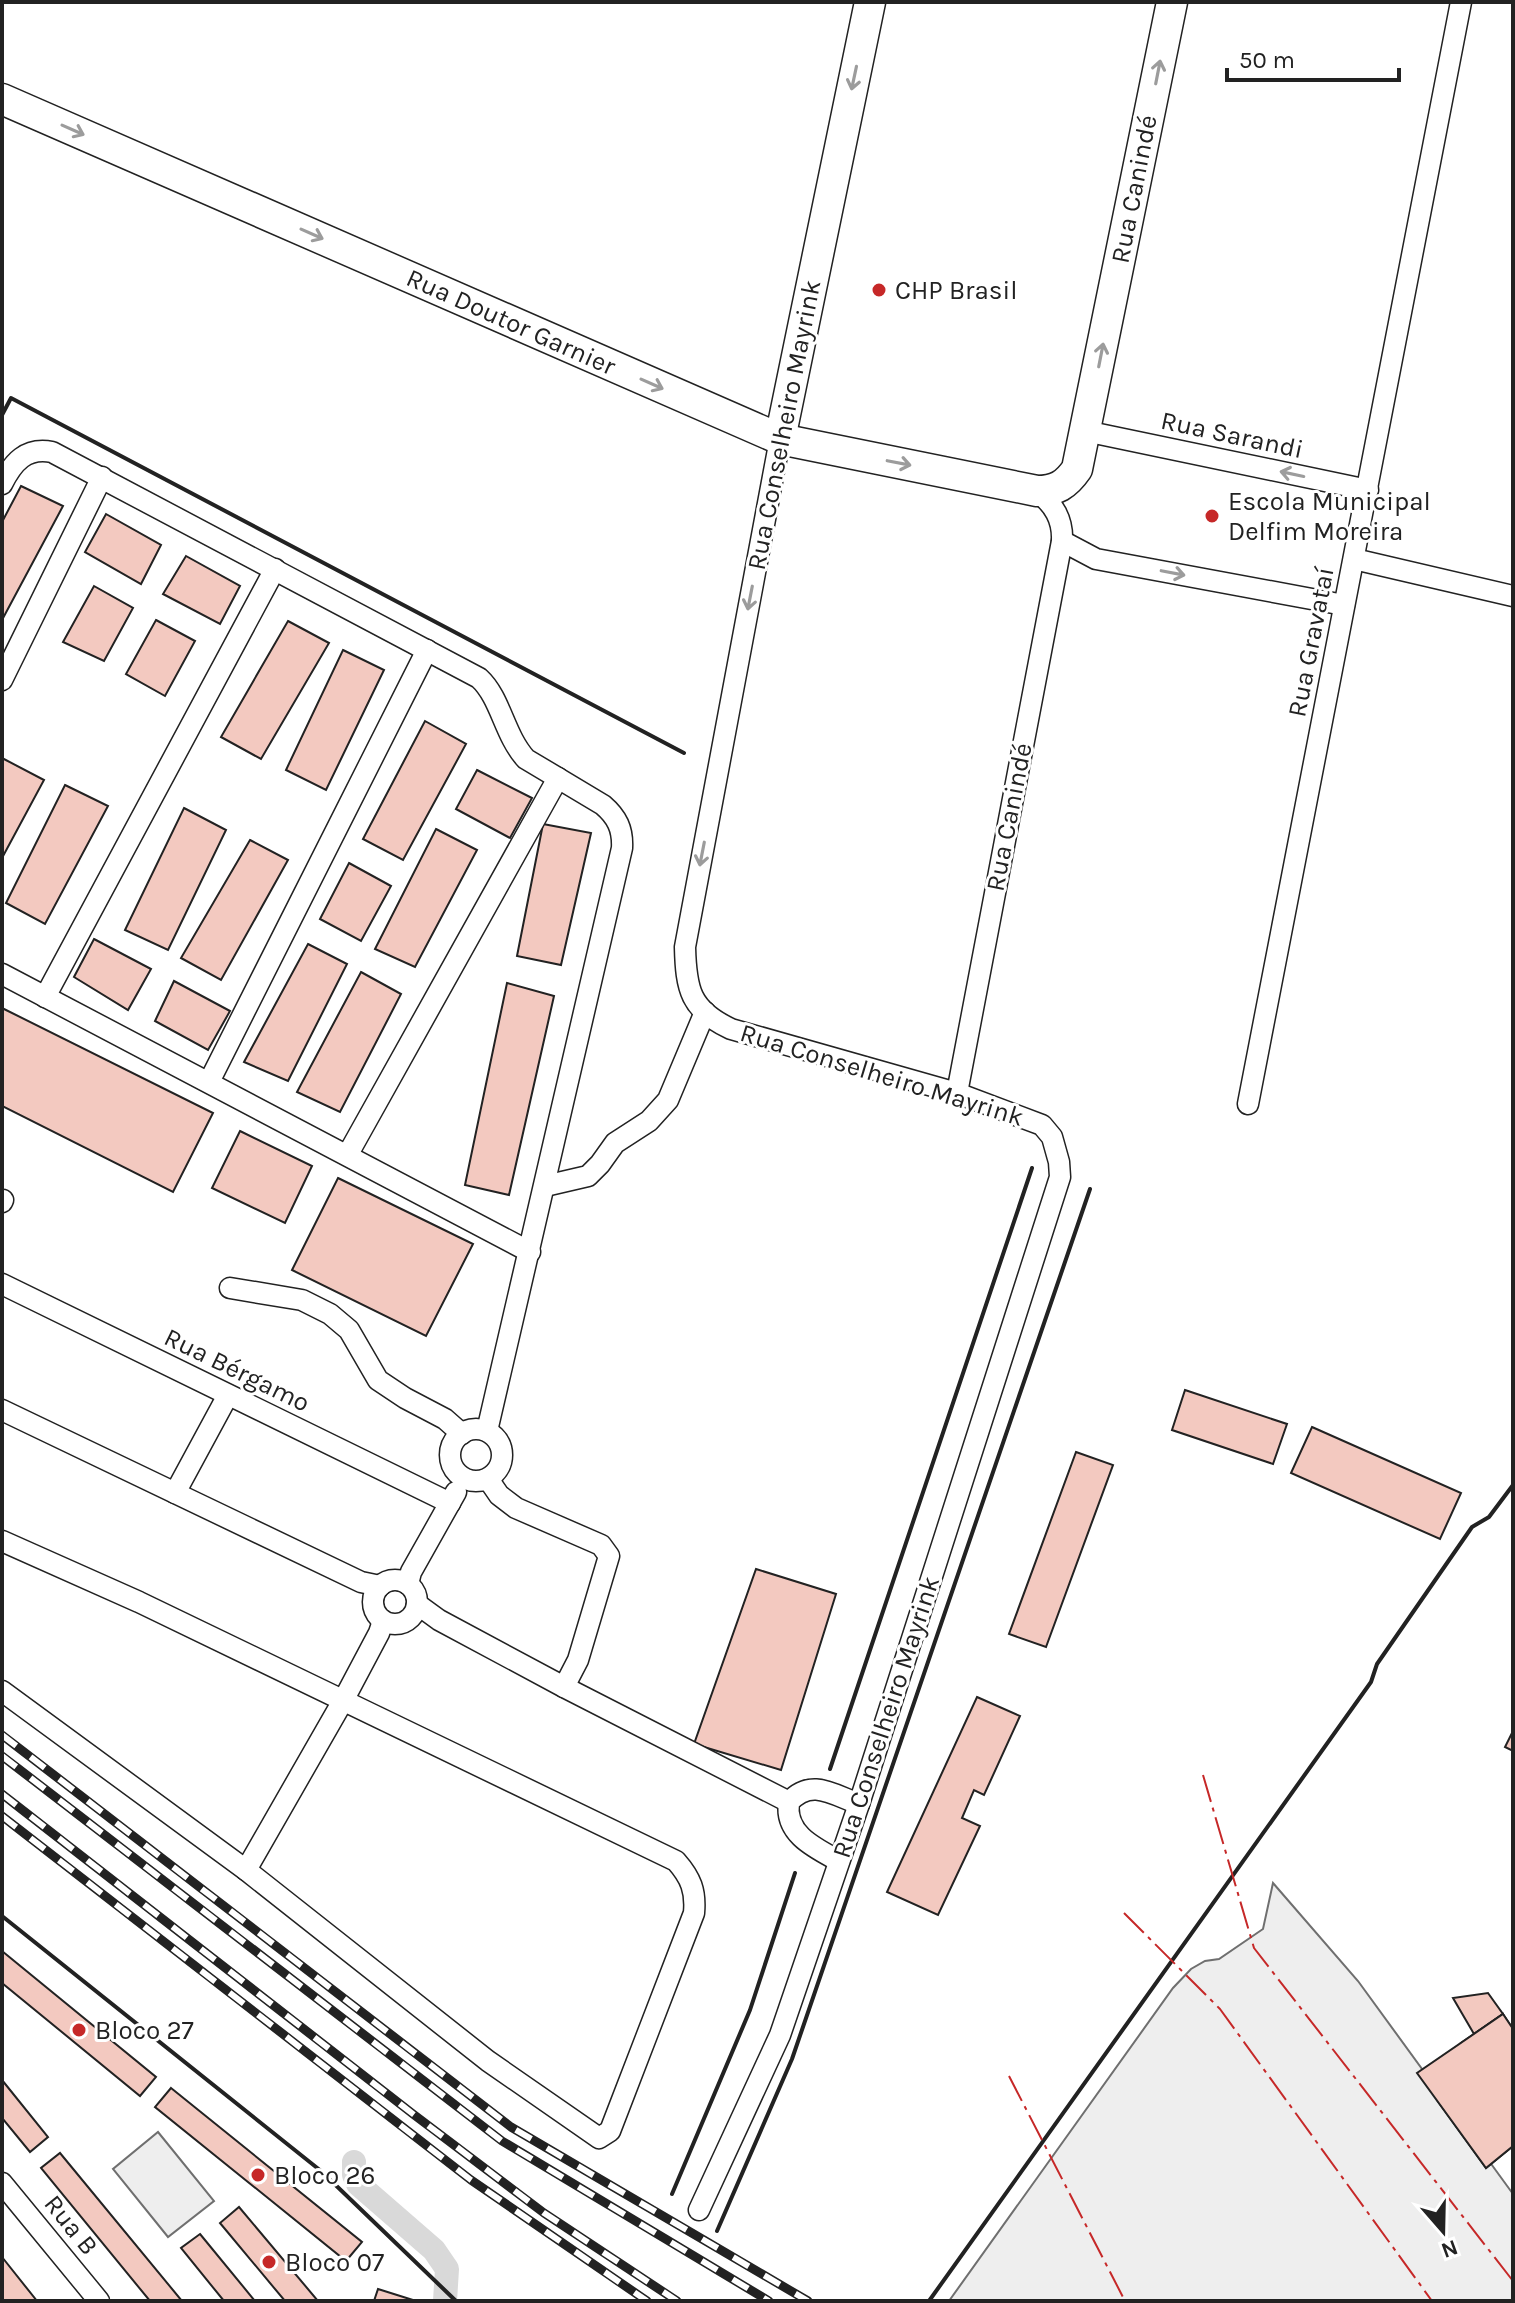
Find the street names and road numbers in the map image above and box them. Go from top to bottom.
street label: Rua Canindé [1104,112,1164,266]
street label: Rua Doutor Garnier [402,262,621,382]
street label: Rua Conselheiro Mayrink [741,277,827,573]
street label: Rua Sarandi [1158,405,1306,465]
street label: Rua Gravataí [1281,564,1341,719]
street label: Rua Canindé [979,740,1039,894]
street label: Rua Conselheiro Mayrink [737,1017,1027,1133]
street label: Rua Bérgamo [159,1321,315,1419]
street label: Rua Conselheiro Mayrink [826,1572,946,1862]
street label: Rua B [37,2189,105,2261]

